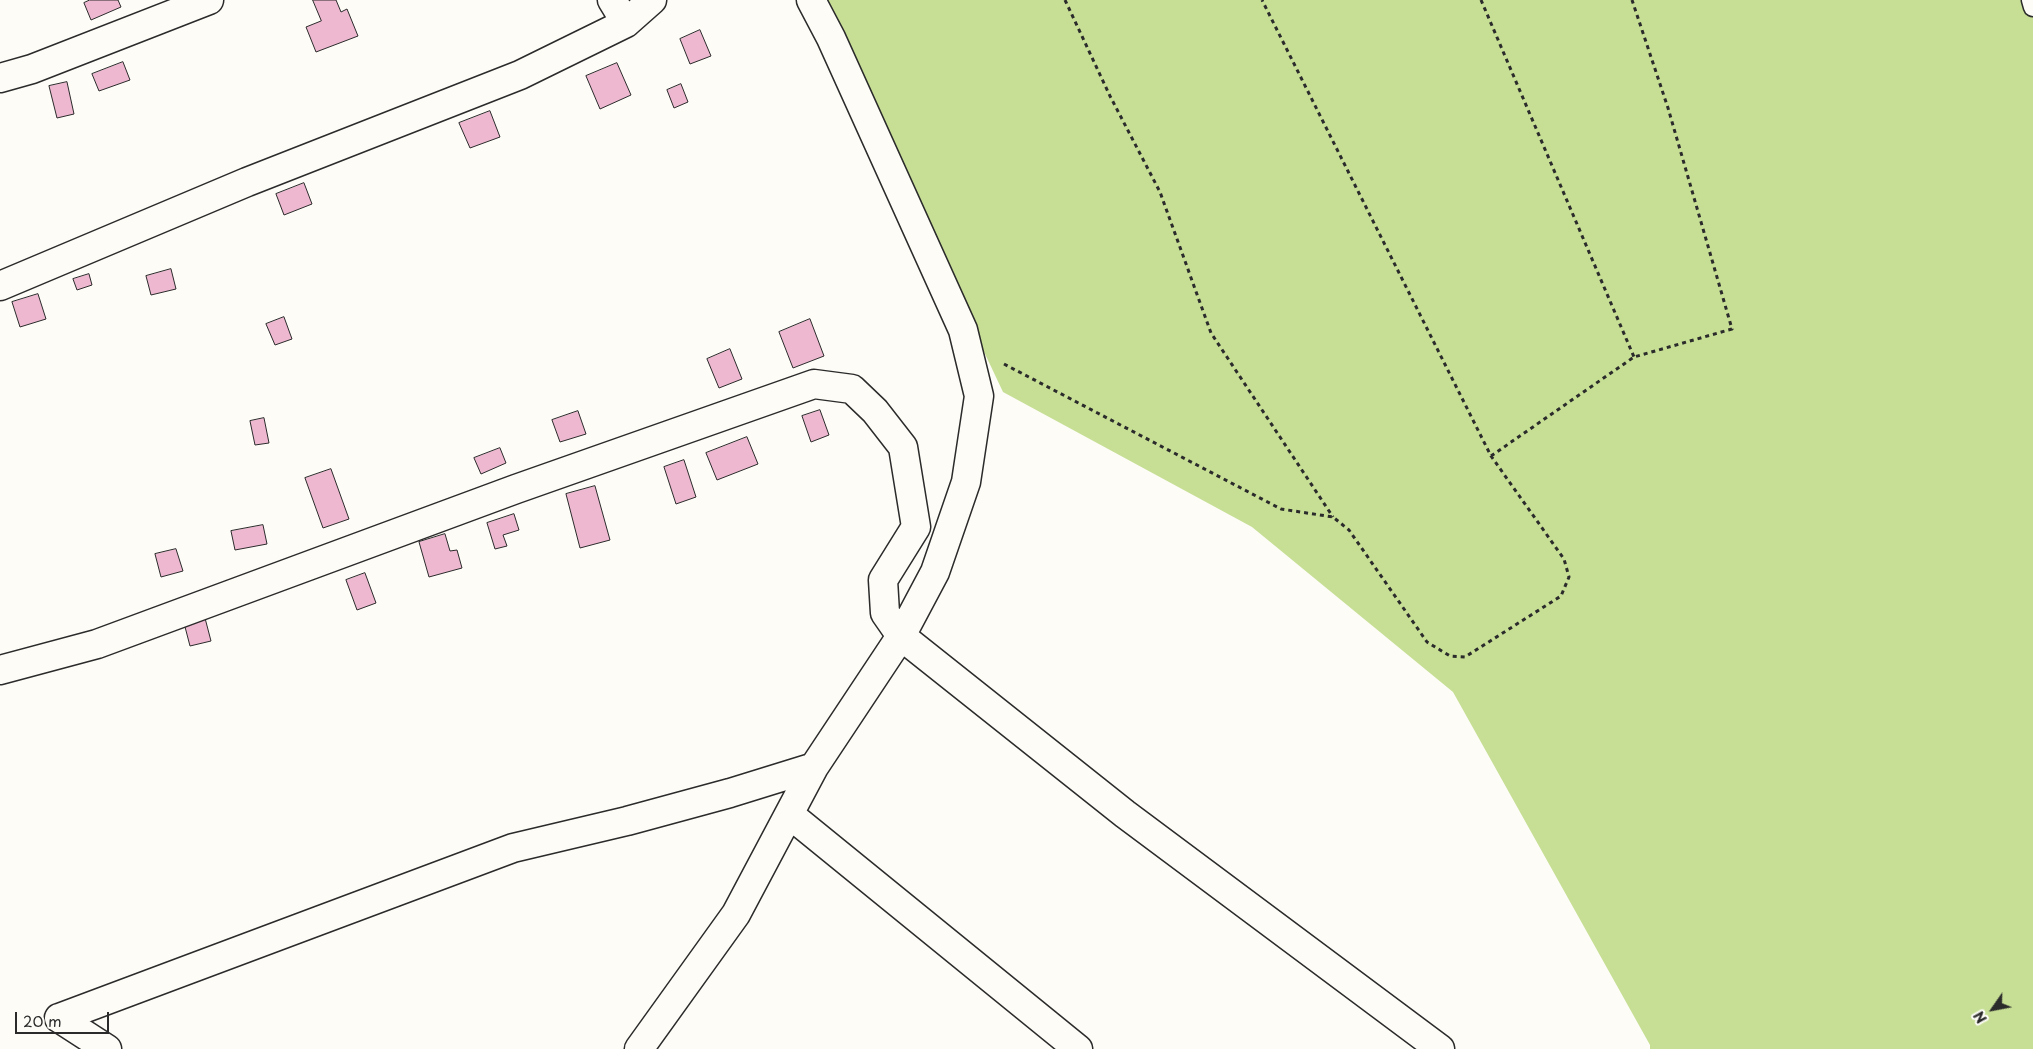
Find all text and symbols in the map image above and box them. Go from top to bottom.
north arrow [1968,984,2018,1034]
scale bar [18,1002,111,1034]
text: N [1968,1007,1992,1028]
text: 20 m [23,1009,62,1032]

